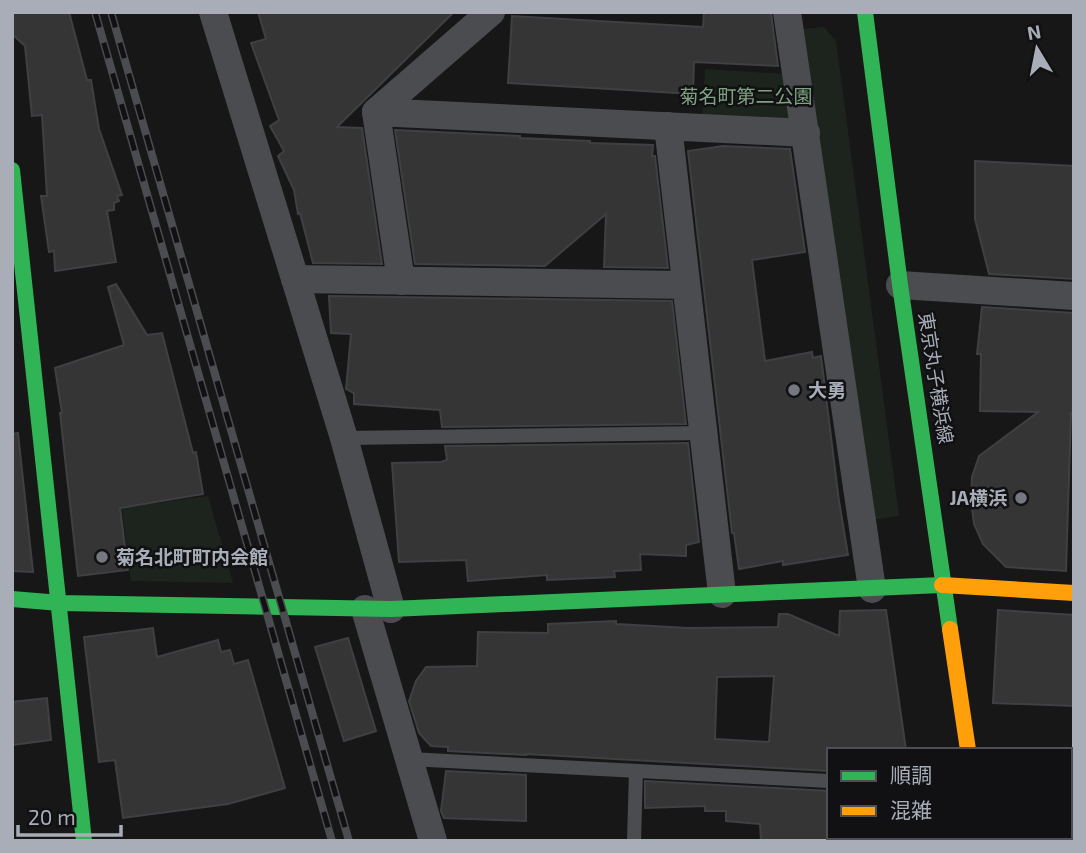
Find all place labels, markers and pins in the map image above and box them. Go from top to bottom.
place label: 大勇 [808,378,846,401]
marker: 大勇 [786,382,802,398]
place label: JA横浜 [950,486,1007,509]
marker: JA横浜 [1013,490,1029,506]
place label: 菊名北町町内会館 [116,545,268,568]
marker: 菊名北町町内会館 [94,549,110,565]

